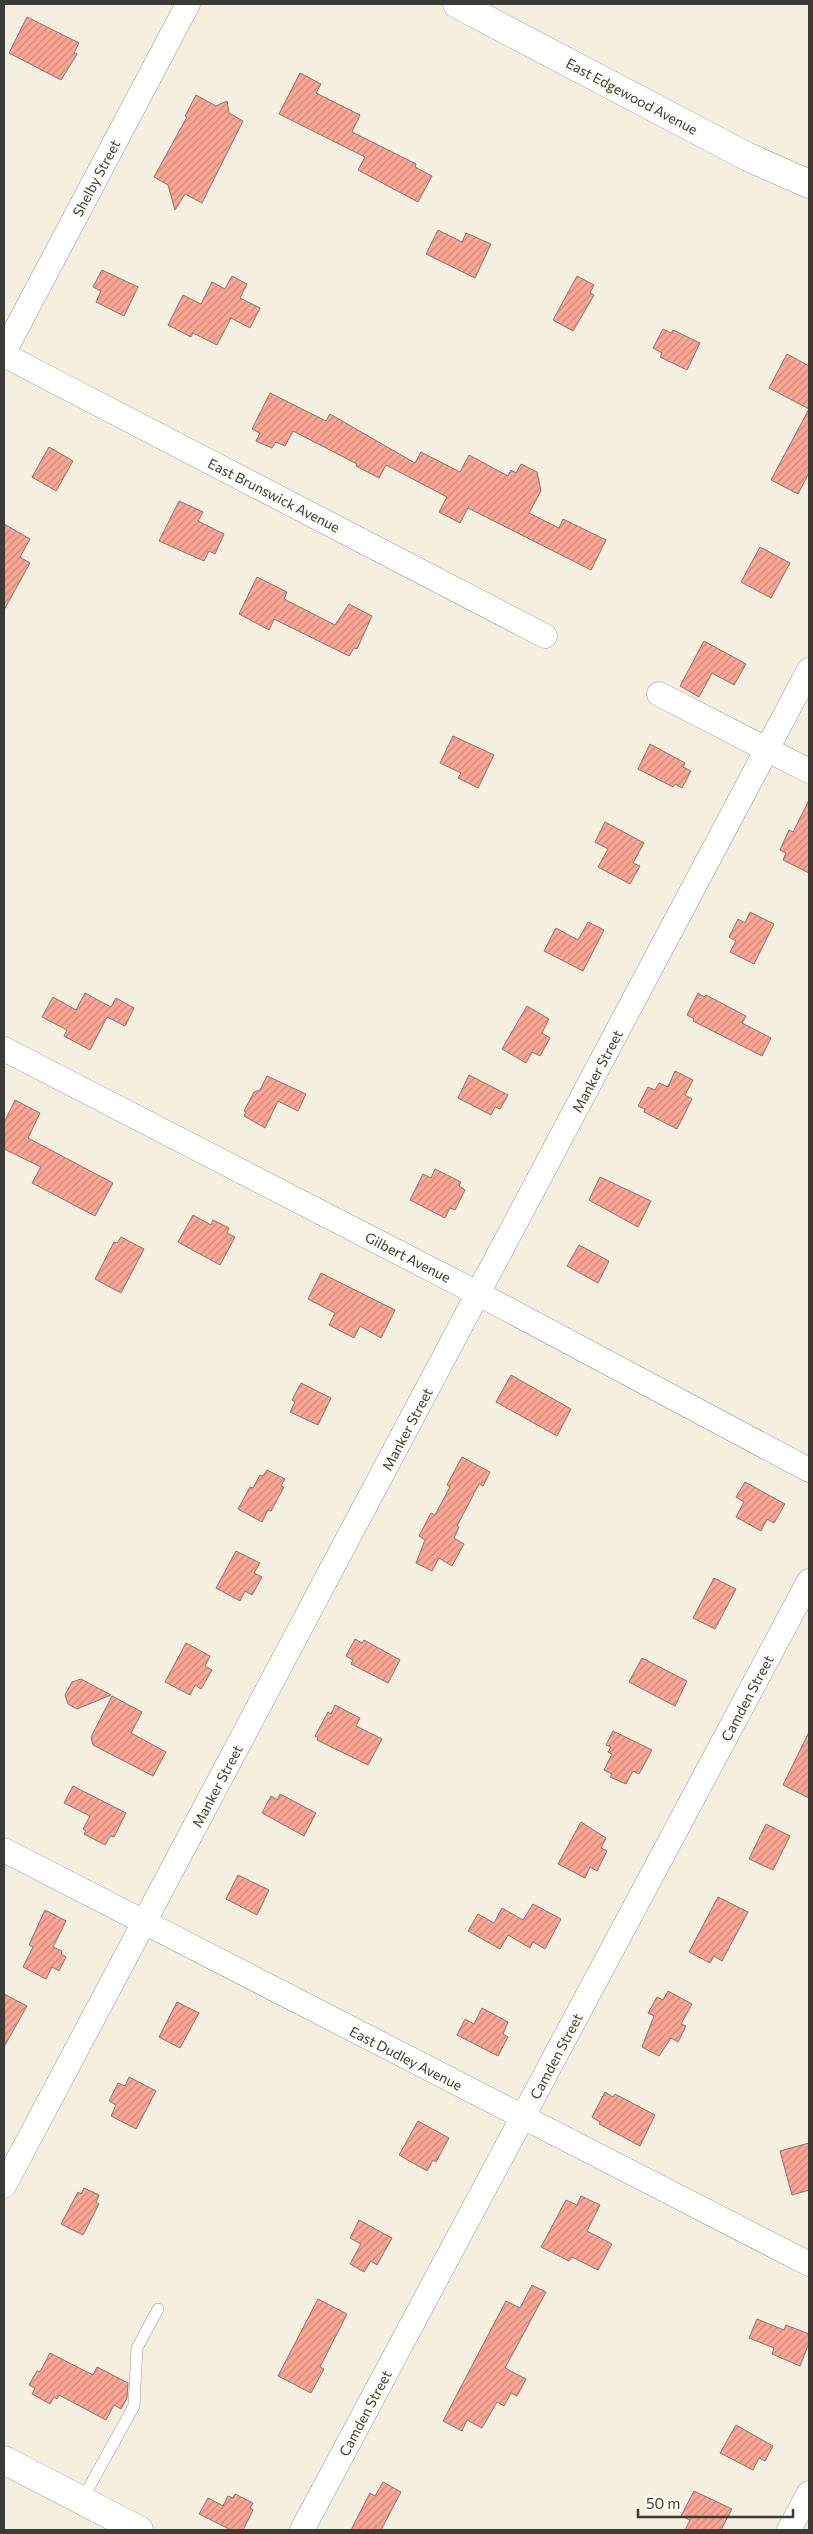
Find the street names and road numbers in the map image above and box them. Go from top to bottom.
street label: East Edgewood Avenue [563,54,701,138]
street label: Shelby Street [69,136,124,219]
street label: East Brunswick Avenue [205,454,343,536]
street label: Manker Street [568,1027,626,1115]
street label: Gilbert Avenue [362,1228,454,1286]
street label: Manker Street [378,1385,436,1473]
street label: Camden Street [717,1652,777,1744]
street label: Manker Street [188,1742,246,1830]
street label: Camden Street [526,2010,586,2102]
street label: East Dudley Avenue [347,2022,465,2094]
street label: Camden Street [335,2367,395,2459]

